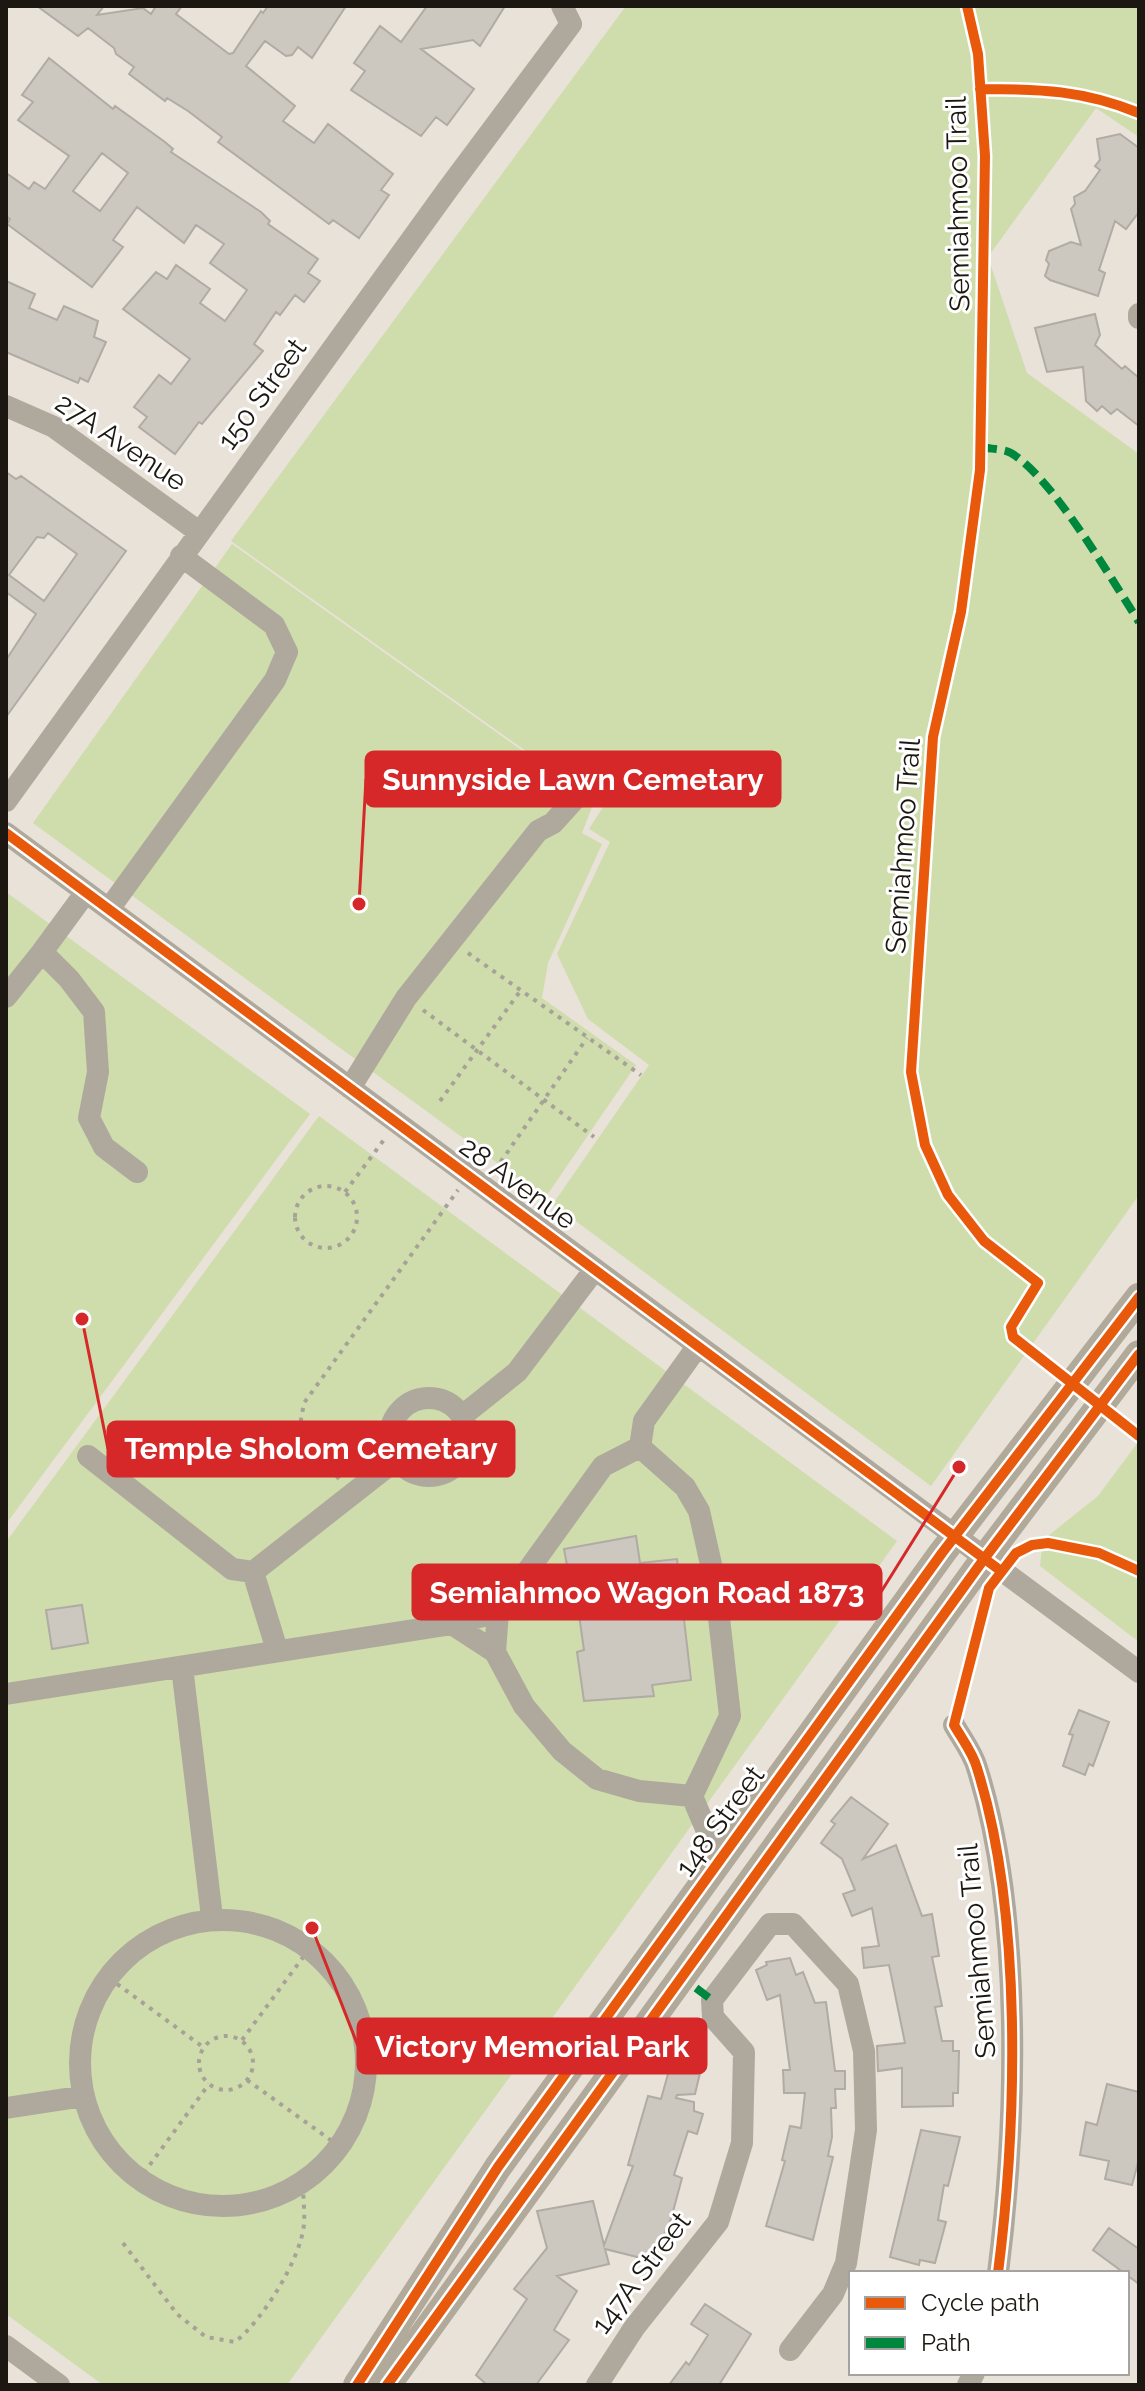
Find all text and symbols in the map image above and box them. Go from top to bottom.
street label: Semiahmoo Trail [940,96,976,312]
street label: 150 Street [211,332,314,456]
street label: 27A Avenue [49,386,193,498]
street label: Semiahmoo Trail [879,737,927,955]
callout: Sunnyside Lawn Cemetary [366,752,780,806]
text: Sunnyside Lawn Cemetary [382,762,764,797]
street label: 28 Avenue [453,1130,583,1236]
callout: Temple Sholom Cemetary [108,1422,514,1476]
text: Temple Sholom Cemetary [124,1431,498,1466]
callout: Semiahmoo Wagon Road 1873 [413,1565,881,1619]
text: Semiahmoo Wagon Road 1873 [429,1575,865,1610]
street label: 148 Street [669,1759,772,1883]
street label: Semiahmoo Trail [951,1842,1003,2060]
callout: Victory Memorial Park [358,2019,706,2073]
text: Victory Memorial Park [374,2029,690,2064]
street label: 147A Street [585,2205,698,2340]
legend [849,2271,1129,2375]
text: Cycle path [921,2288,1040,2317]
text: Path [921,2328,971,2357]

